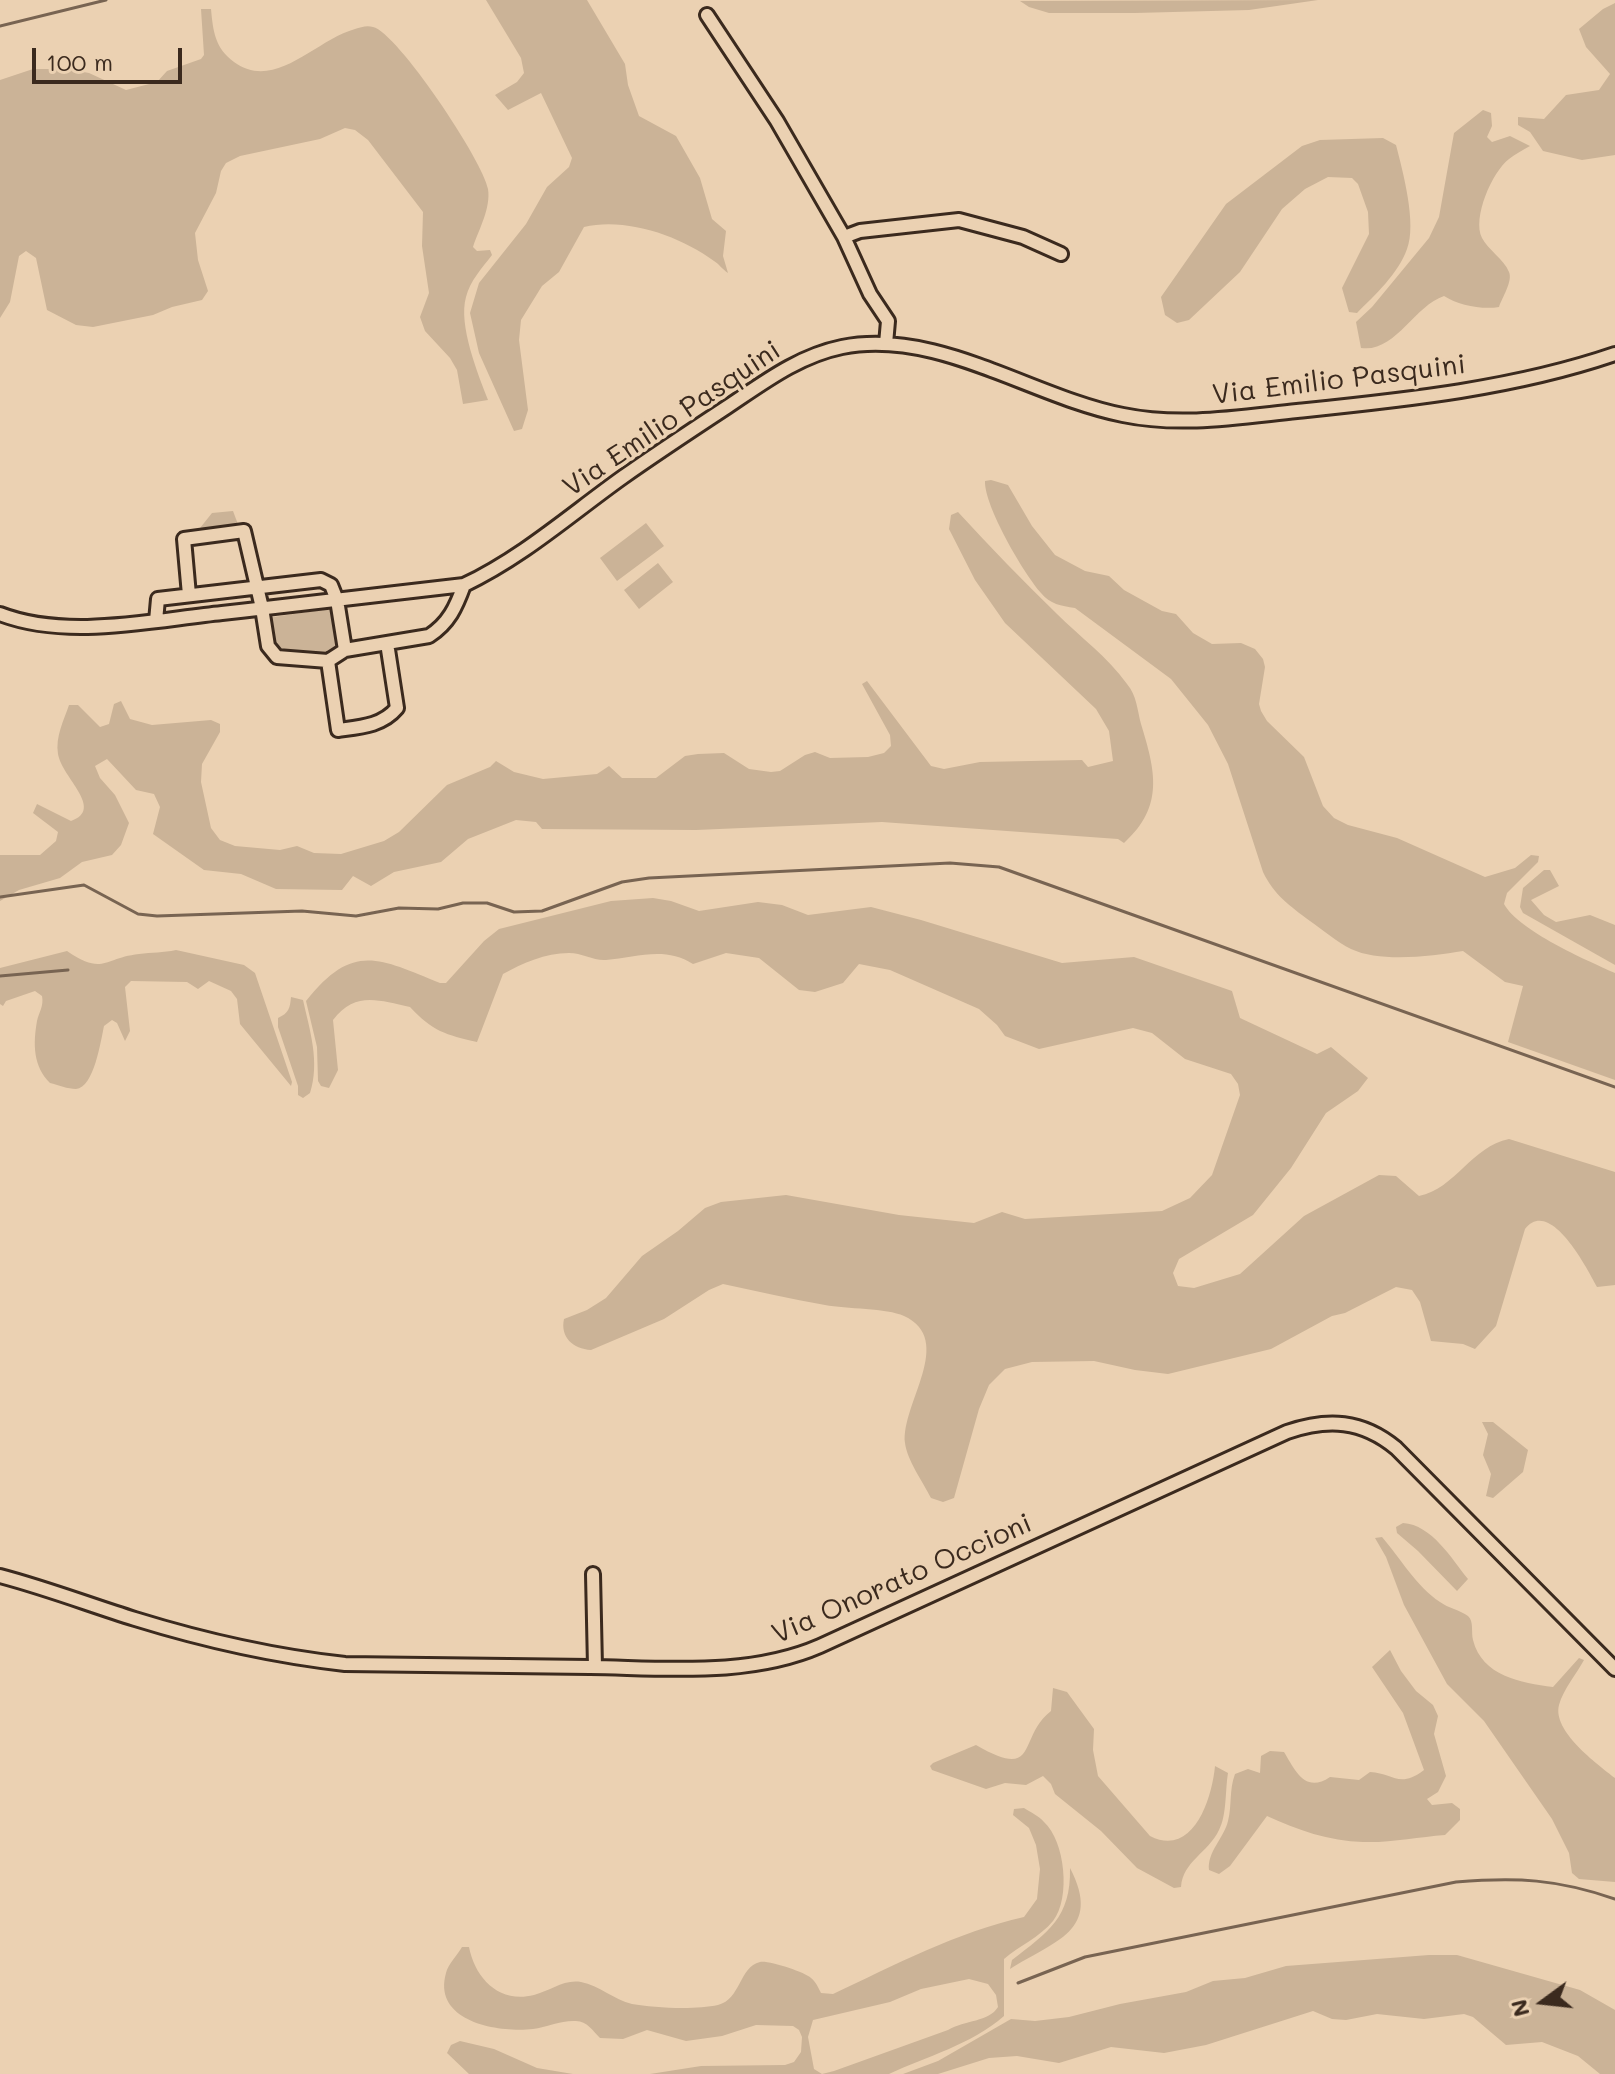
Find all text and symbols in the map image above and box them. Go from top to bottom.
scale bar [36,32,186,82]
text: 100 m [46,46,113,77]
street label: Via Emilio Pasquini [557,334,787,504]
street label: Via Emilio Pasquini [1210,348,1468,412]
street label: Via Onorato Occioni [767,1507,1037,1651]
north arrow [1503,1962,1583,2042]
text: N [1503,1997,1536,2020]

